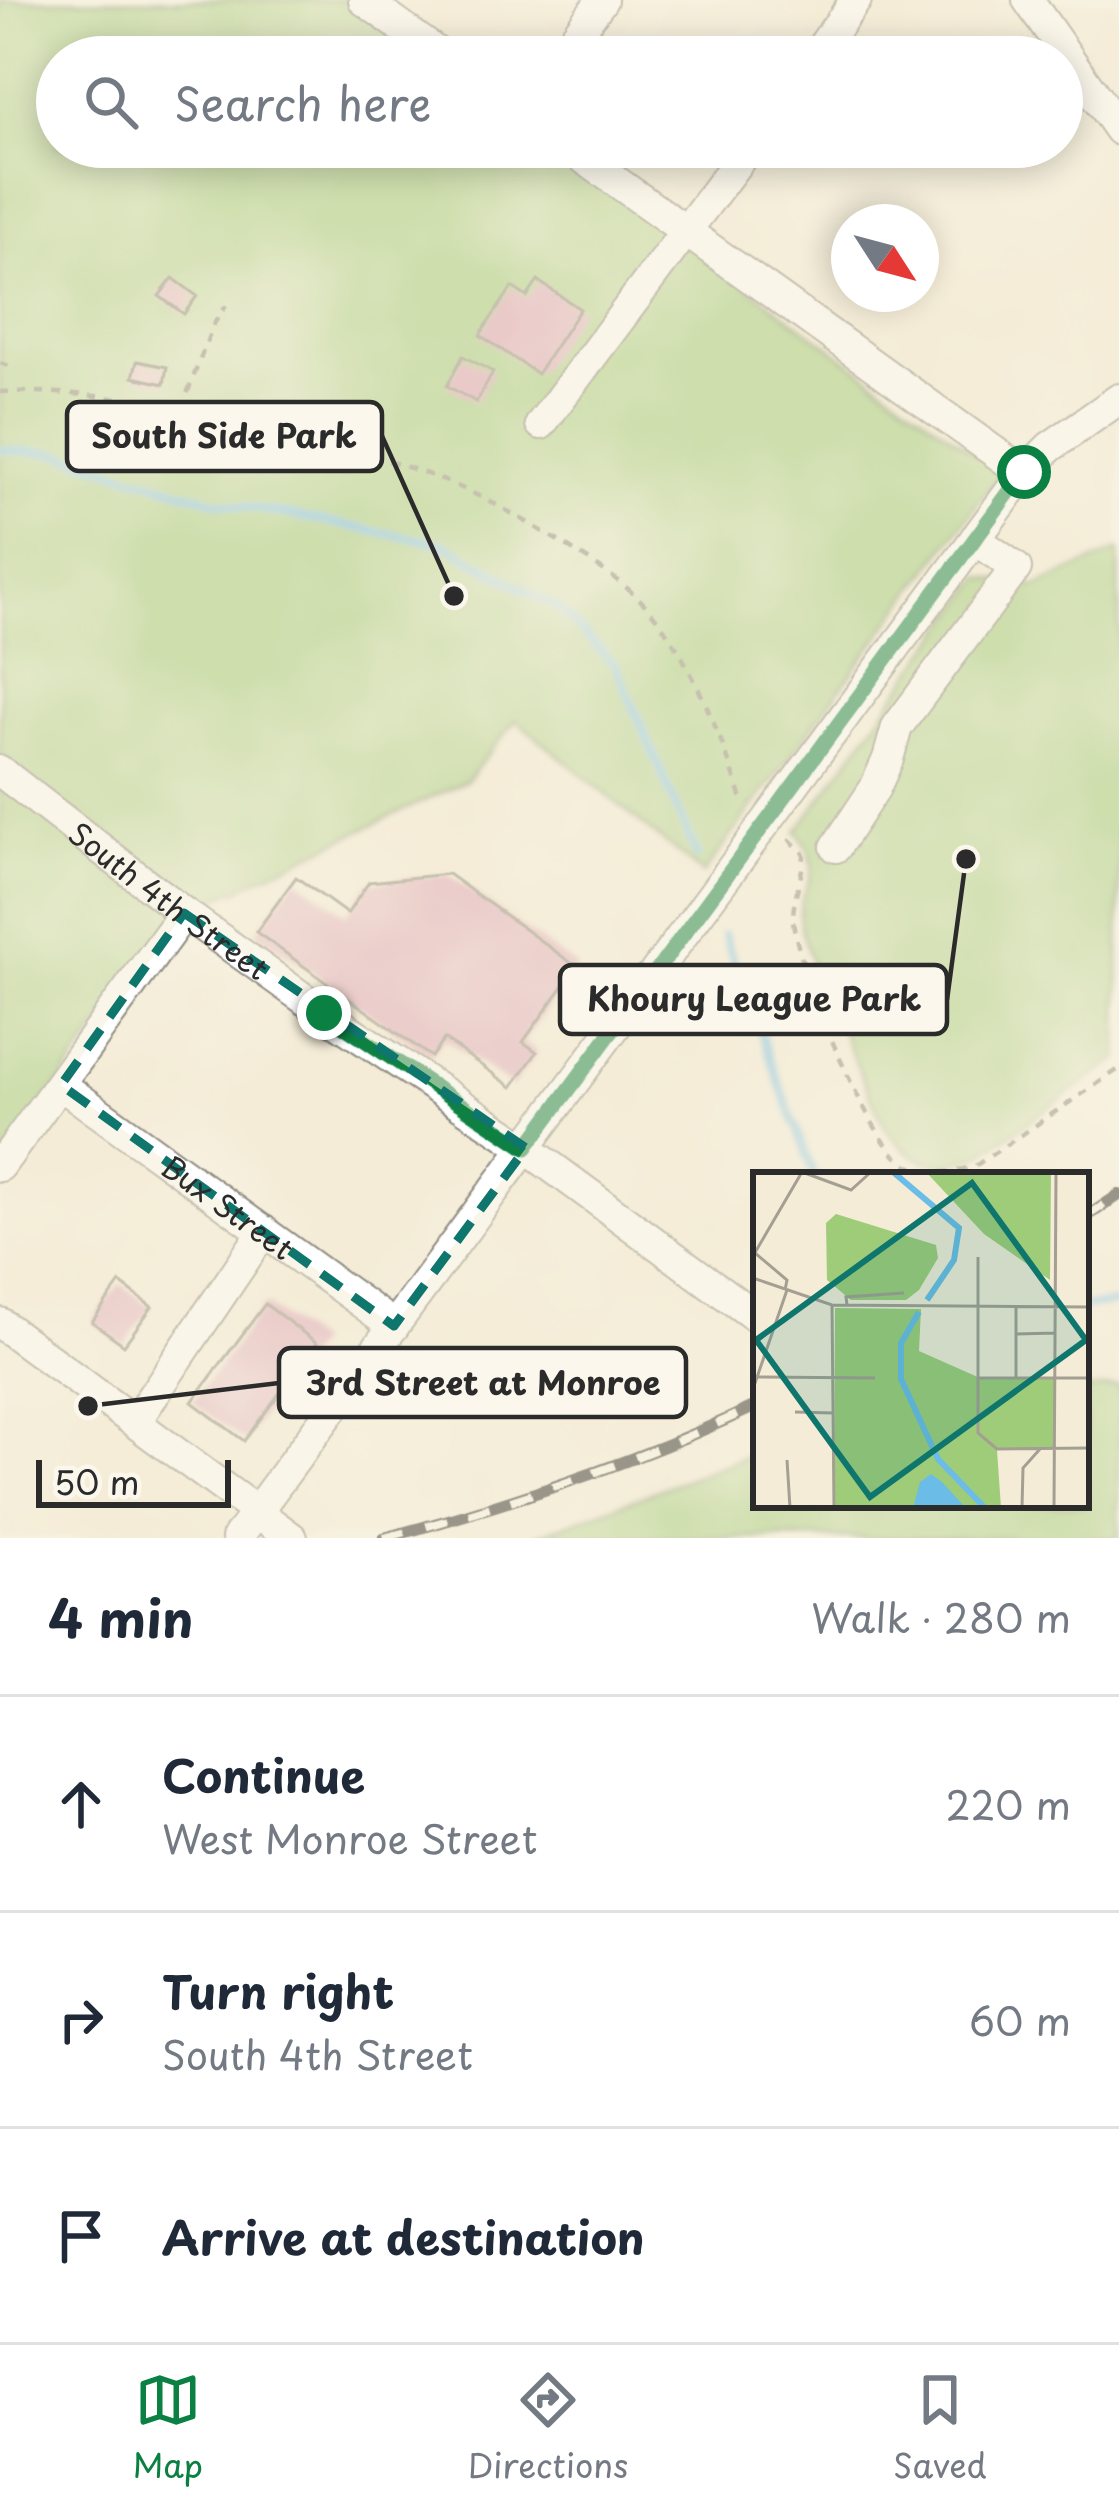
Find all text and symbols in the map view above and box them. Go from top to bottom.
search box [36,36,1083,168]
text: Search here [174,68,431,136]
icon: search [78,69,144,135]
north arrow [831,204,939,312]
callout: South Side Park [67,402,382,471]
text: South Side Park [91,409,357,459]
route start [997,445,1051,499]
street label: South 4th Street [60,810,279,990]
callout: Khoury League Park [560,965,947,1034]
text: Khoury League Park [587,972,921,1022]
route end [297,986,351,1040]
street label: Bux Street [153,1143,304,1269]
inset map [753,1172,1089,1508]
callout: 3rd Street at Monroe [279,1348,686,1417]
text: 3rd Street at Monroe [305,1356,661,1406]
scale bar [36,1454,231,1507]
text: 50 m [54,1456,140,1506]
text: 4 min [48,1578,193,1655]
text: Walk · 280 m [811,1587,1071,1646]
text: Continue [162,1740,365,1808]
icon: ahead [48,1771,114,1837]
text: 220 m [946,1774,1071,1833]
text: West Monroe Street [162,1808,537,1867]
text: Turn right [162,1956,394,2024]
icon: right [48,1987,114,2053]
text: 60 m [969,1990,1071,2049]
text: South 4th Street [162,2024,473,2083]
text: Arrive at destination [162,2202,645,2270]
icon: arrive [48,2203,114,2269]
tab: Map [132,2367,203,2489]
tab: Directions [468,2367,628,2489]
tab: Saved [893,2367,987,2489]

